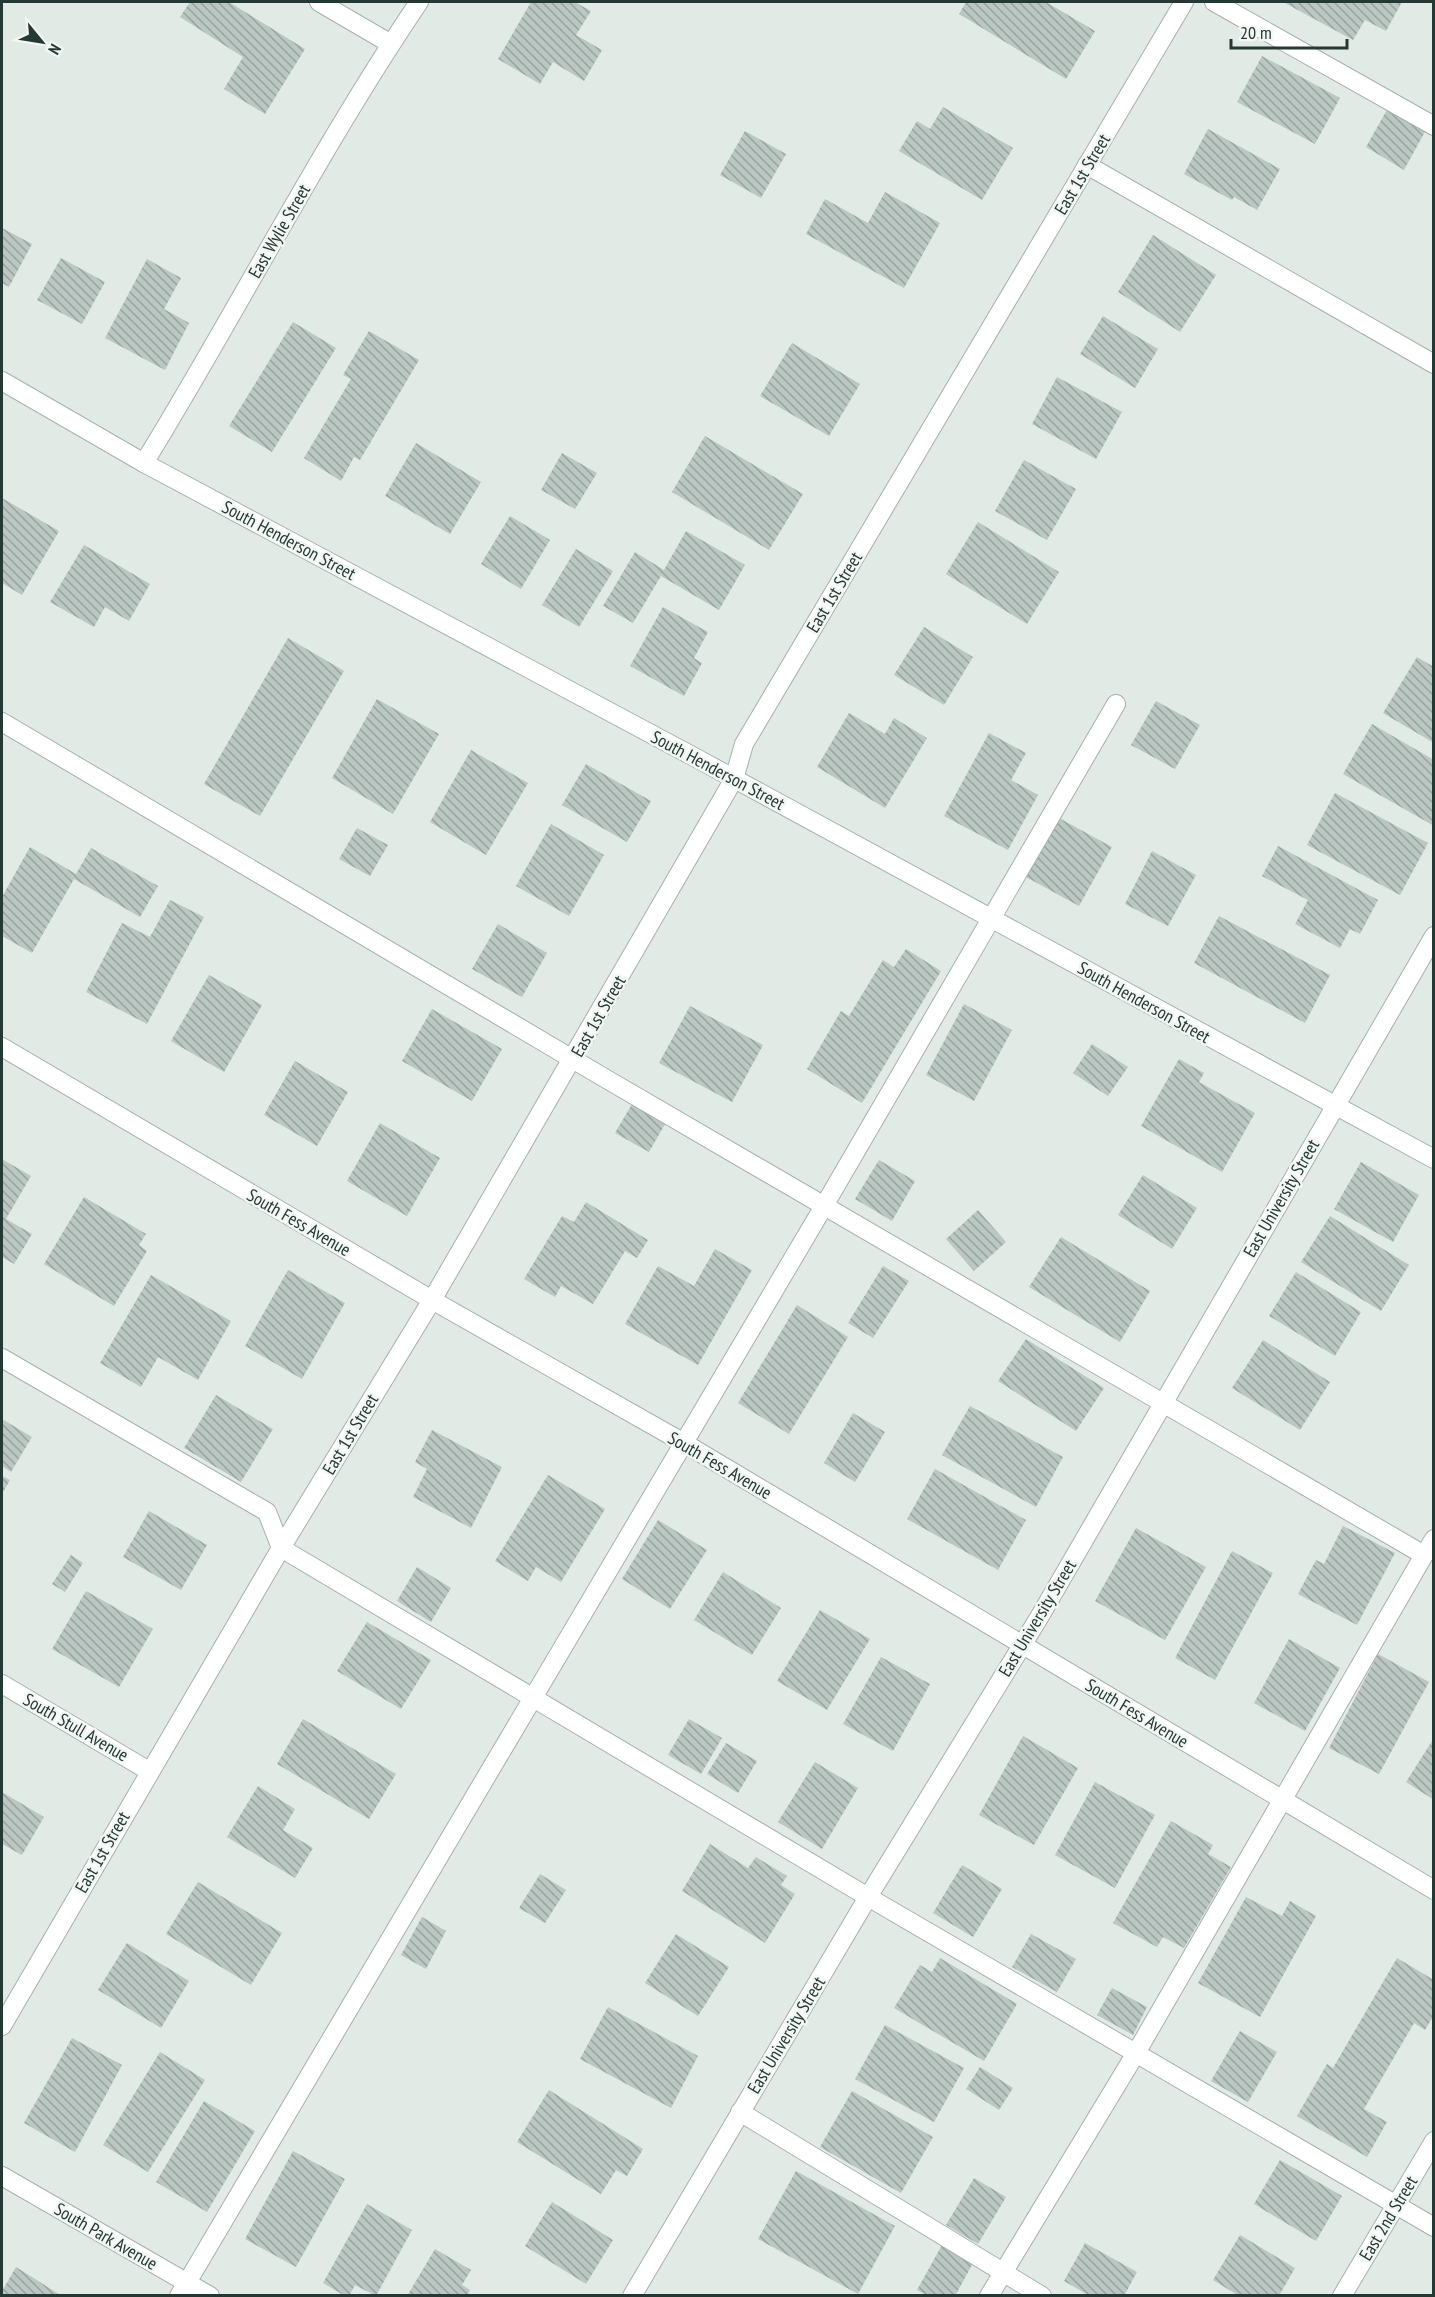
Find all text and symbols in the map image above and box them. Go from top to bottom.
north arrow [12,12,72,72]
scale bar [1231,12,1346,50]
text: 20 m [1240,21,1272,44]
text: N [44,41,66,58]
street label: East 1st Street [1049,129,1115,218]
street label: East Wylie Street [243,180,315,282]
street label: South Henderson Street [218,495,360,585]
street label: East 1st Street [801,547,867,636]
street label: South Henderson Street [647,725,789,815]
street label: South Henderson Street [1074,956,1214,1048]
street label: East 1st Street [566,971,630,1061]
street label: East University Street [1238,1135,1324,1261]
street label: South Fess Avenue [243,1183,355,1261]
street label: East 1st Street [317,1389,383,1478]
street label: South Fess Avenue [664,1426,776,1504]
street label: East University Street [993,1555,1081,1681]
street label: South Fess Avenue [1081,1673,1193,1753]
street label: South Stull Avenue [19,1688,133,1766]
street label: East 1st Street [70,1807,134,1897]
street label: East University Street [742,1972,830,2098]
street label: East 2nd Street [1354,2171,1422,2264]
street label: South Park Avenue [50,2197,162,2275]

